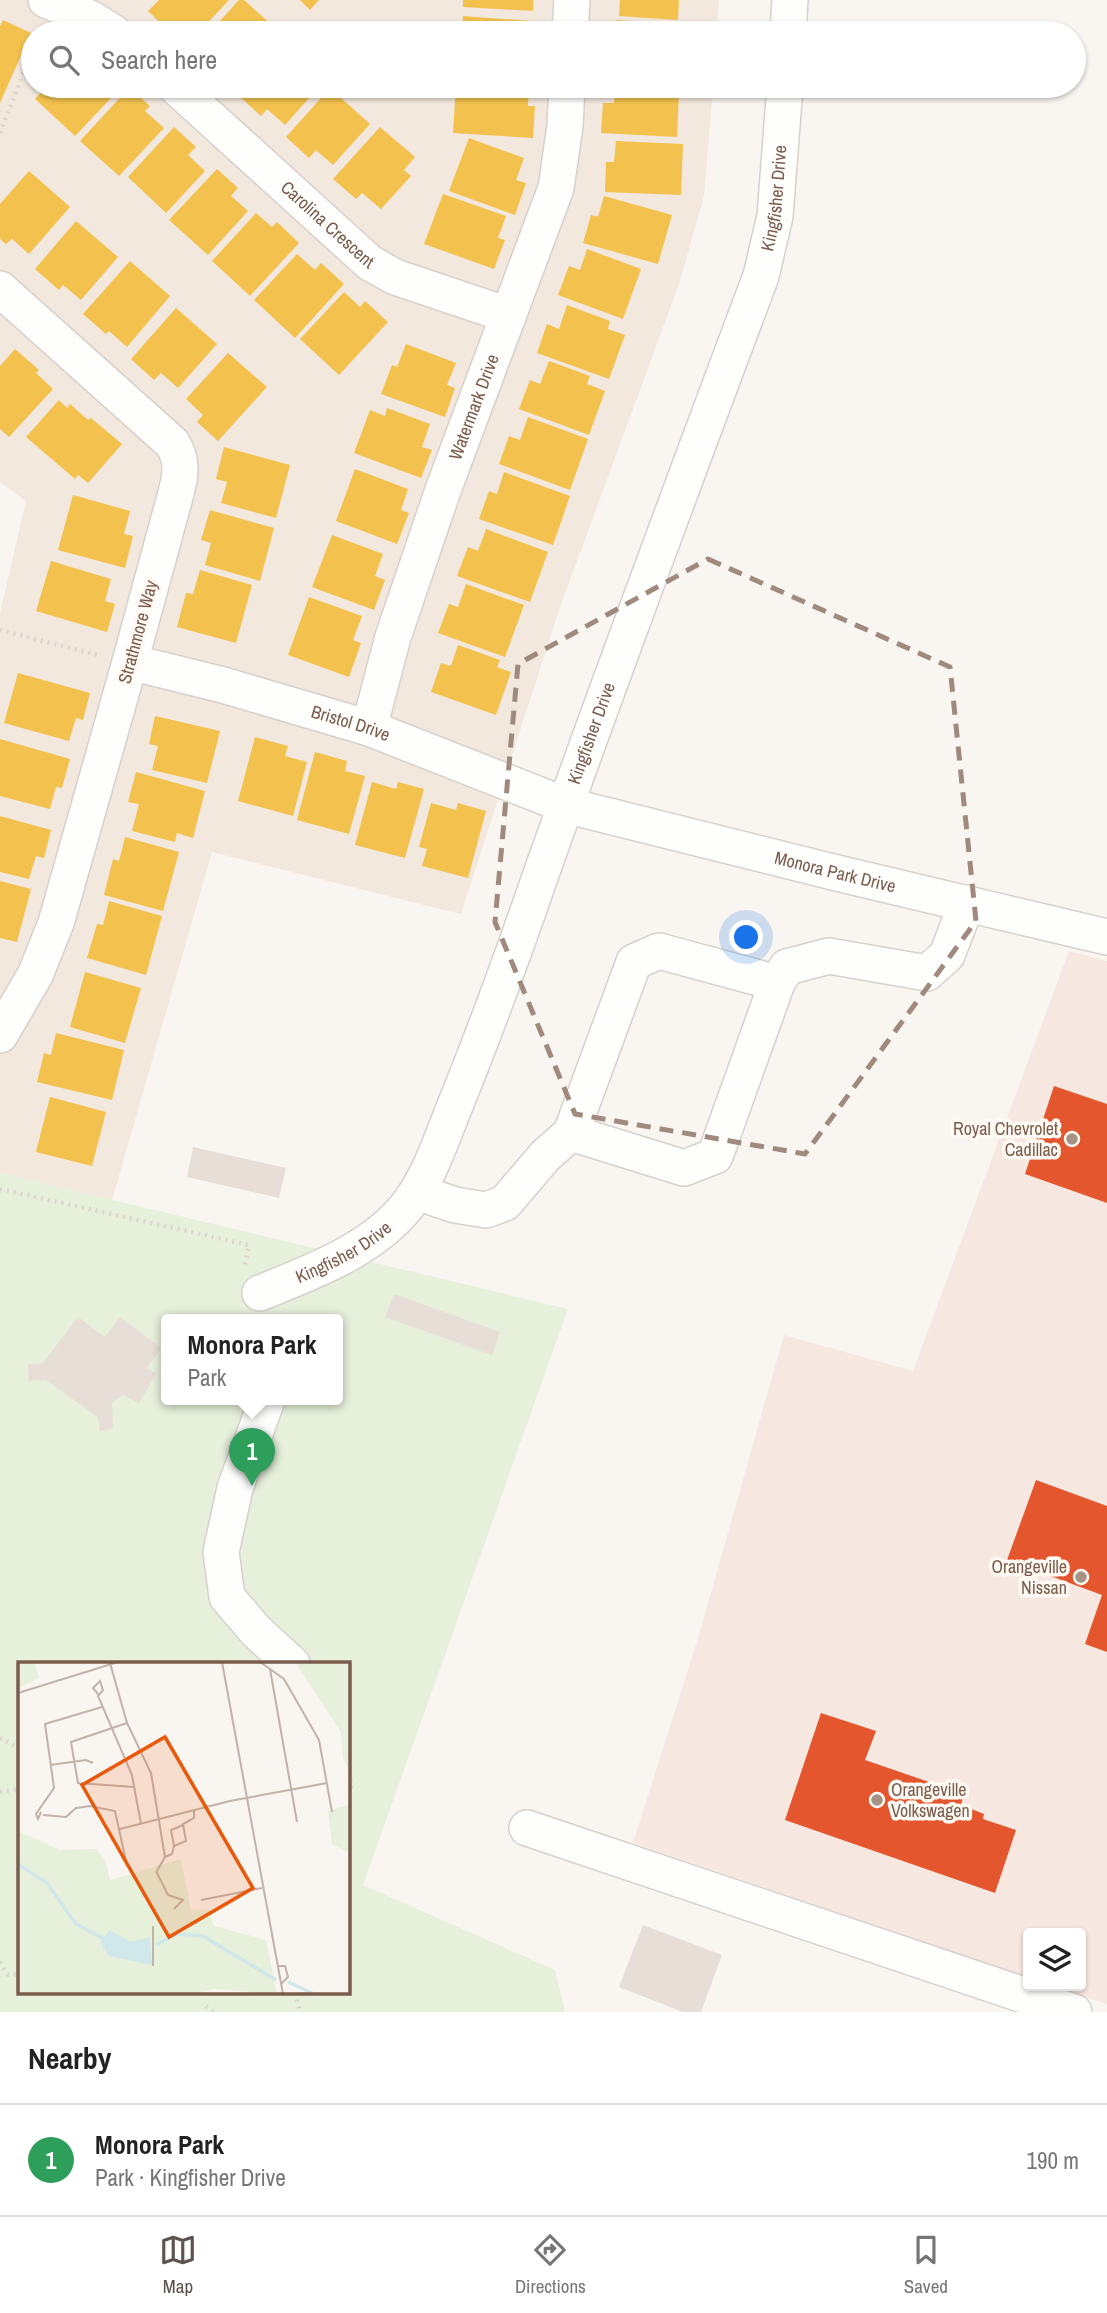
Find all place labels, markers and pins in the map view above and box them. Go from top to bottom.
place label: Royal Chevrolet Cadillac [953,1116,1058,1162]
marker: Royal Chevrolet Cadillac [1064,1131,1080,1147]
pin: 1 [229,1428,275,1486]
place label: Orangeville Nissan [992,1554,1067,1600]
marker: Orangeville Nissan [1073,1569,1089,1585]
place label: Orangeville Volkswagen [891,1777,970,1823]
marker: Orangeville Volkswagen [869,1792,885,1808]

